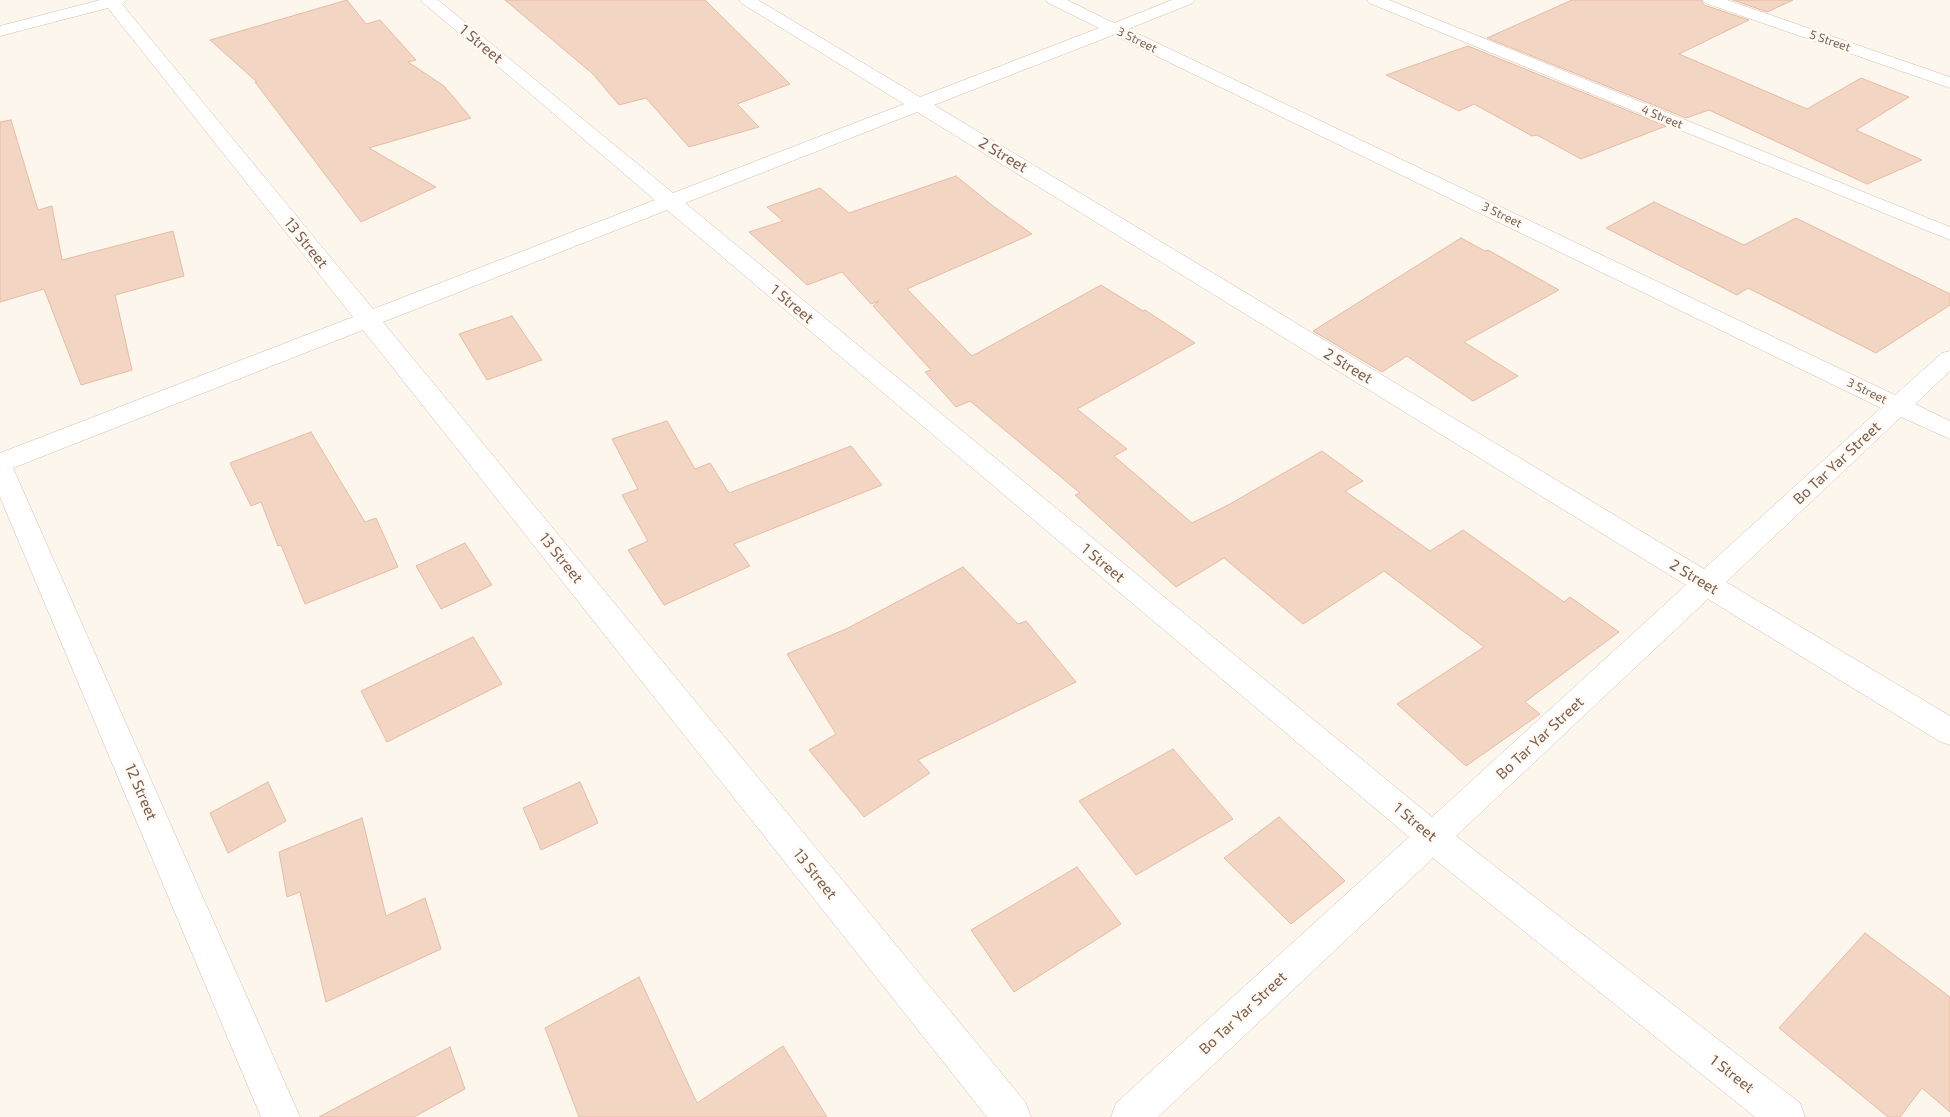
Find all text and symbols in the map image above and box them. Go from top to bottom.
street label: 1 Street [456,21,506,67]
street label: 3 Street [1115,24,1159,56]
street label: 5 Street [1808,27,1852,55]
street label: 4 Street [1639,102,1685,132]
street label: 2 Street [975,134,1031,176]
street label: 3 Street [1480,199,1524,231]
street label: 13 Street [280,214,332,272]
street label: 1 Street [767,281,817,327]
street label: 2 Street [1320,345,1376,387]
street label: 3 Street [1845,375,1889,407]
street label: Bo Tar Yar Street [1790,418,1884,508]
street label: 13 Street [535,529,587,587]
street label: 1 Street [1078,540,1128,586]
street label: 2 Street [1666,556,1722,598]
street label: Bo Tar Yar Street [1493,693,1587,783]
street label: 12 Street [121,761,161,823]
street label: 1 Street [1390,799,1440,845]
street label: 13 Street [789,845,841,903]
street label: Bo Tar Yar Street [1196,968,1290,1058]
street label: 1 Street [1706,1051,1758,1097]

